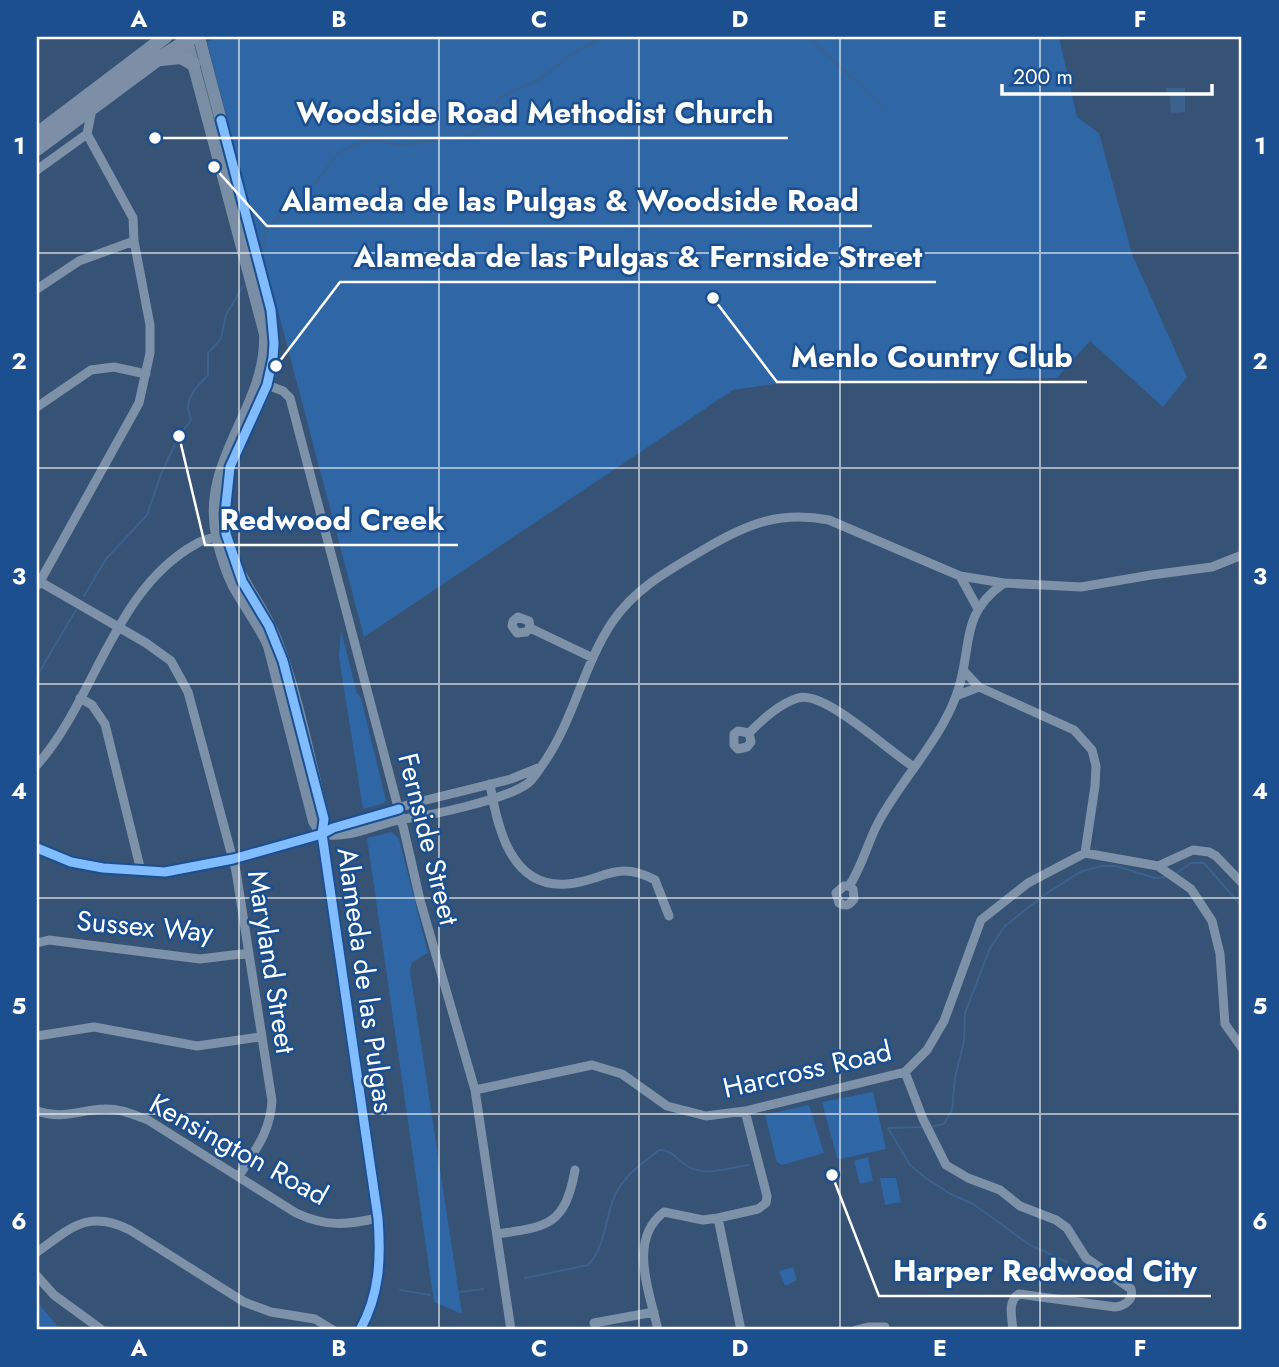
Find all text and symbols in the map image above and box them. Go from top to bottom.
text: A [130,2,148,36]
text: B [331,2,347,36]
text: C [531,2,547,36]
text: D [732,2,749,36]
text: E [933,2,947,36]
text: F [1134,2,1146,36]
scale bar [1002,52,1212,96]
text: 200 m [1013,62,1073,92]
callout: Woodside Road Methodist Church [283,87,788,138]
text: Woodside Road Methodist Church [296,91,774,134]
text: 1 [13,129,25,163]
text: 1 [1254,129,1266,163]
callout: Alameda de las Pulgas & Woodside Road [267,175,872,226]
text: Alameda de las Pulgas & Woodside Road [280,179,859,222]
callout: Alameda de las Pulgas & Fernside Street [340,231,936,282]
text: Alameda de las Pulgas & Fernside Street [353,235,923,278]
callout: Menlo Country Club [777,331,1087,382]
text: Menlo Country Club [791,335,1073,378]
text: 2 [11,344,27,378]
text: 2 [1252,344,1268,378]
callout: Redwood Creek [205,494,458,545]
text: Redwood Creek [220,498,445,541]
text: 3 [12,559,26,593]
text: 3 [1253,559,1267,593]
street label: Fernside Street [387,749,470,930]
text: 4 [11,774,27,808]
text: 4 [1252,774,1268,808]
street label: Alameda de las Pulgas [327,845,404,1115]
street label: Maryland Street [237,868,306,1057]
street label: Sussex Way [75,900,216,953]
text: 5 [12,989,26,1023]
text: 5 [1253,989,1267,1023]
street label: Harcross Road [719,1030,895,1109]
street label: Kensington Road [142,1083,336,1216]
text: 6 [11,1204,27,1238]
text: 6 [1252,1204,1268,1238]
callout: Harper Redwood City [879,1245,1211,1296]
text: Harper Redwood City [893,1249,1197,1292]
text: A [130,1331,148,1365]
text: B [331,1331,347,1365]
text: C [531,1331,547,1365]
text: D [732,1331,749,1365]
text: E [933,1331,947,1365]
text: F [1134,1331,1146,1365]

